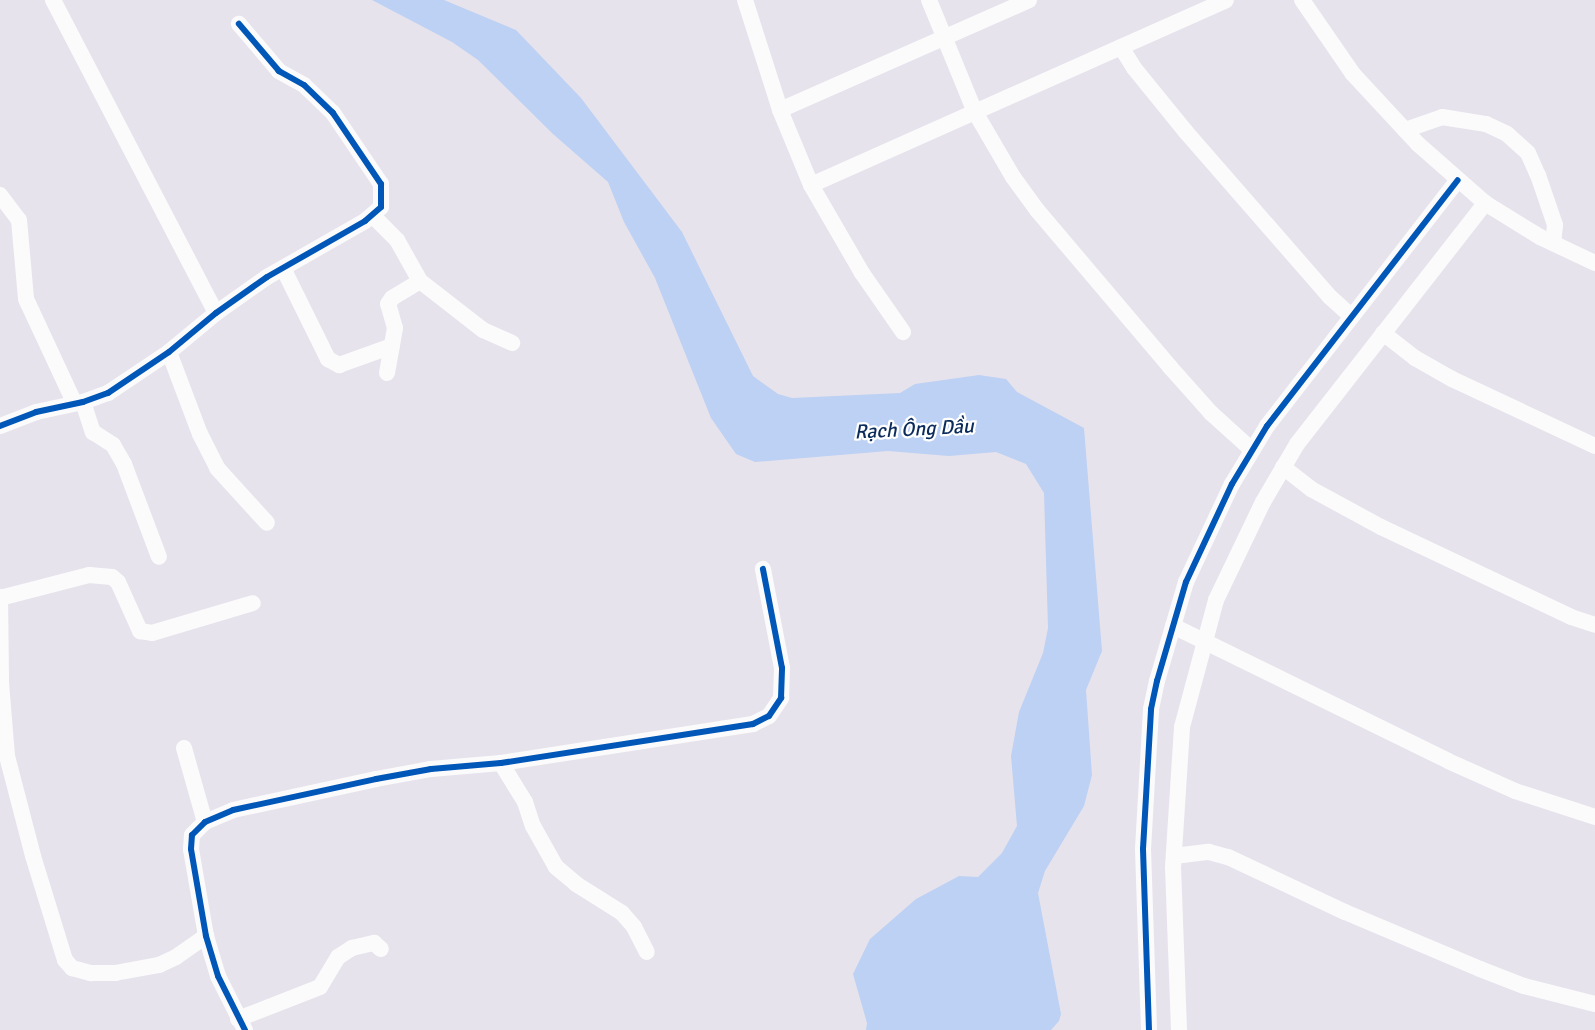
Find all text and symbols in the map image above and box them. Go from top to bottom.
water label: Rạch Ông Dầu [854,414,974,444]

